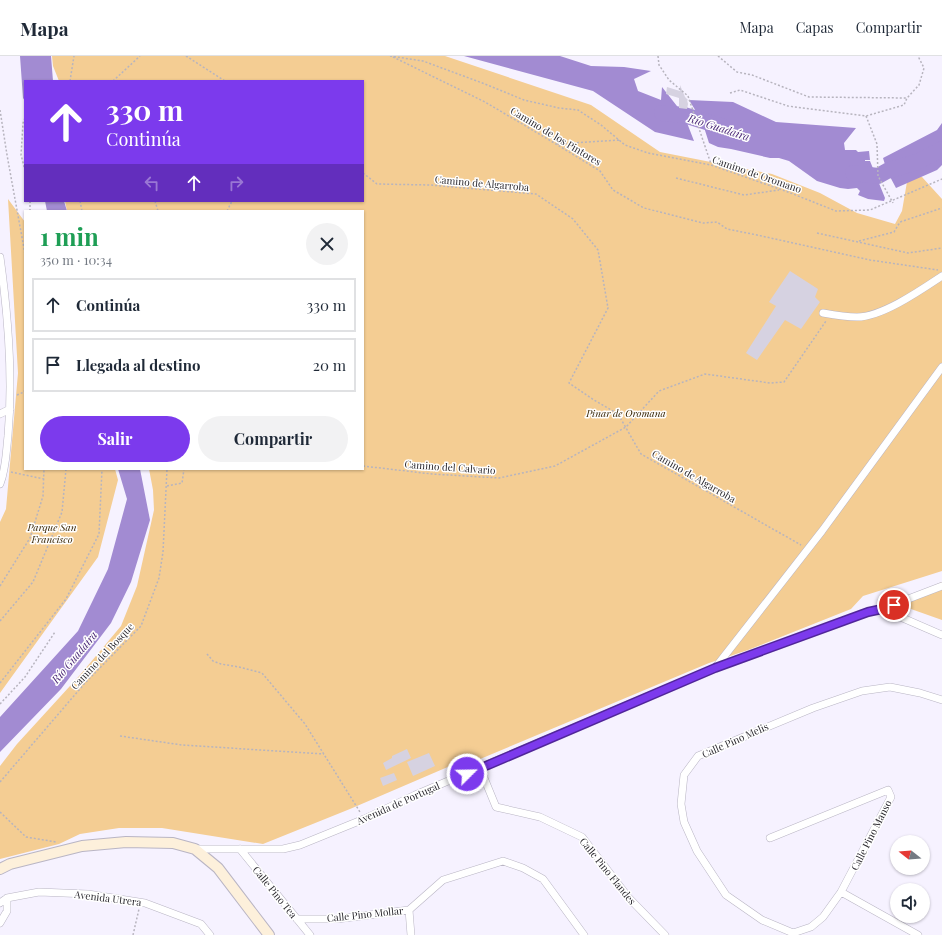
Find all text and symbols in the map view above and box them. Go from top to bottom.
text: Mapa [20,15,69,41]
text: Mapa [739,18,774,37]
text: Capas [796,18,834,37]
text: Compartir [856,18,922,37]
text: 330 m [106,91,183,128]
icon: ahead [40,96,92,148]
street label: Camino de los Pintores [508,103,604,169]
water label: Río Guadaíra [685,110,752,144]
text: Continúa [106,127,181,151]
street label: Camino de Oromano [711,152,804,196]
icon: left [141,172,163,194]
icon: ahead [183,172,205,194]
icon: right [225,172,247,194]
street label: Camino de Algarroba [434,172,530,194]
text: 1 min [40,220,99,252]
button: close [306,223,348,265]
text: 350 m · 10:34 [40,251,112,268]
icon: ahead [42,294,64,316]
text: Continúa [76,295,140,315]
text: 330 m [306,295,346,315]
icon: arrive [42,354,64,376]
text: Llegada al destino [76,355,200,375]
text: 20 m [313,355,346,375]
park label: Pinar de Oromana [585,406,666,420]
button: Salir [40,416,190,462]
button: Compartir [198,416,348,462]
street label: Camino de Algarroba [649,446,739,506]
street label: Camino del Calvario [404,457,496,477]
park label: Parque San Francisco [26,520,77,546]
pin [877,588,911,622]
icon: arrive [883,594,905,616]
street label: Camino del Bosque [67,620,137,692]
water label: Río Guadaíra [47,628,100,687]
street label: Calle Pino Melis [699,719,771,761]
position arrow [446,753,488,795]
street label: Avenida de Portugal [353,778,442,828]
street label: Calle Pino Manso [847,797,895,873]
street label: Calle Pino Flandes [577,835,639,907]
north arrow [890,835,930,875]
map controls [890,835,930,923]
street label: Calle Pino Tea [250,863,300,921]
button: sound [890,883,930,923]
street label: Avenida Utrera [73,887,142,909]
street label: Calle Pino Mollar [326,903,404,925]

